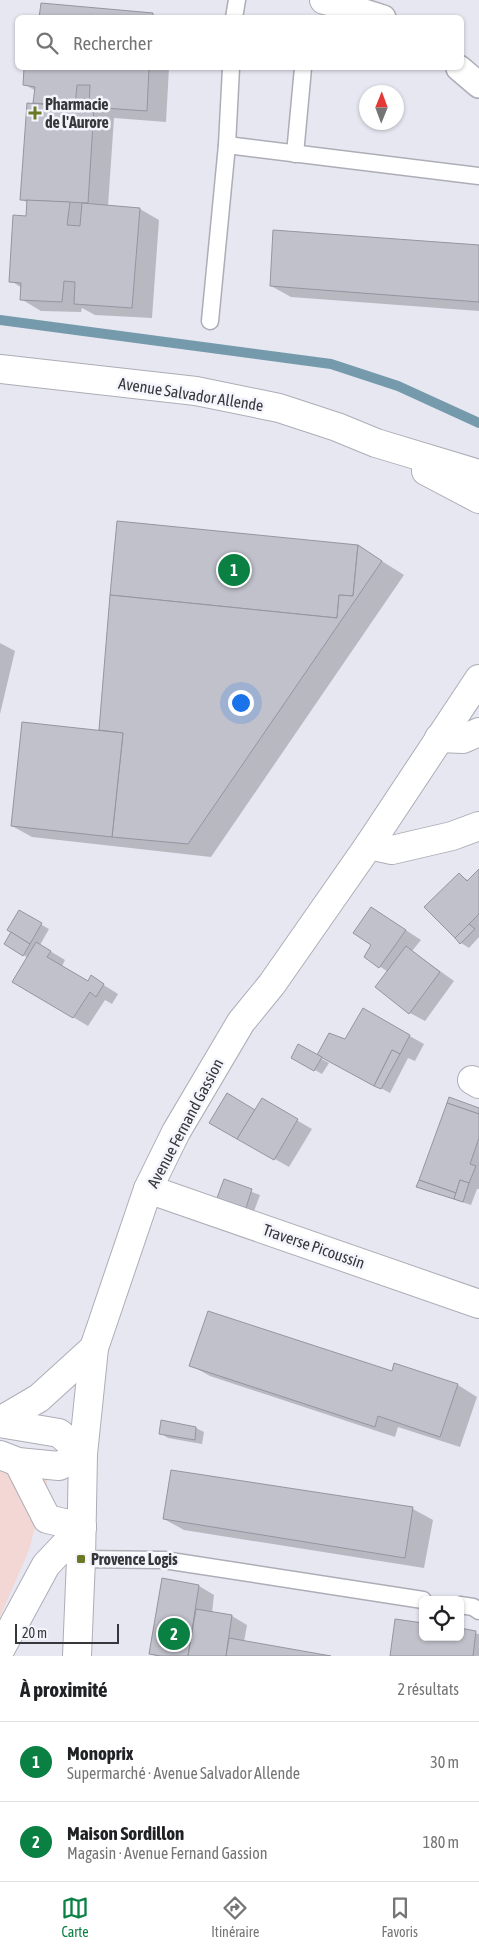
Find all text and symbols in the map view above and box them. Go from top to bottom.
search box [15,15,464,70]
icon: search [33,29,61,57]
text: Rechercher [73,32,152,54]
north arrow [359,85,404,130]
place label: Pharmacie de l'Aurore [45,95,109,131]
marker: Pharmacie de l'Aurore [29,107,41,119]
street label: Avenue Salvador Allende [117,374,265,414]
pin: 1 [218,551,250,589]
your location [228,690,254,716]
street label: Avenue Fernand Gassion [143,1055,227,1191]
street label: Traverse Picoussin [261,1220,367,1272]
place label: Provence Logis [91,1550,178,1568]
marker: Provence Logis [75,1553,87,1565]
map controls [419,1596,464,1641]
button: locate [419,1596,464,1641]
pin: 2 [158,1615,190,1653]
scale bar [15,1621,119,1644]
text: 20 m [22,1625,47,1641]
text: À proximité [20,1677,108,1701]
text: 2 résultats [397,1680,459,1698]
text: Monoprix [67,1742,133,1764]
text: 1 [32,1753,40,1771]
text: 30 m [430,1753,459,1771]
text: Supermarché · Avenue Salvador Allende [67,1764,300,1782]
text: Maison Sordillon [67,1822,184,1844]
text: 2 [32,1833,40,1851]
text: 180 m [423,1833,459,1851]
text: Magasin · Avenue Fernand Gassion [67,1844,268,1862]
tab: Carte [61,1894,89,1940]
tab: Itinéraire [211,1894,259,1940]
tab: Favoris [382,1894,418,1940]

